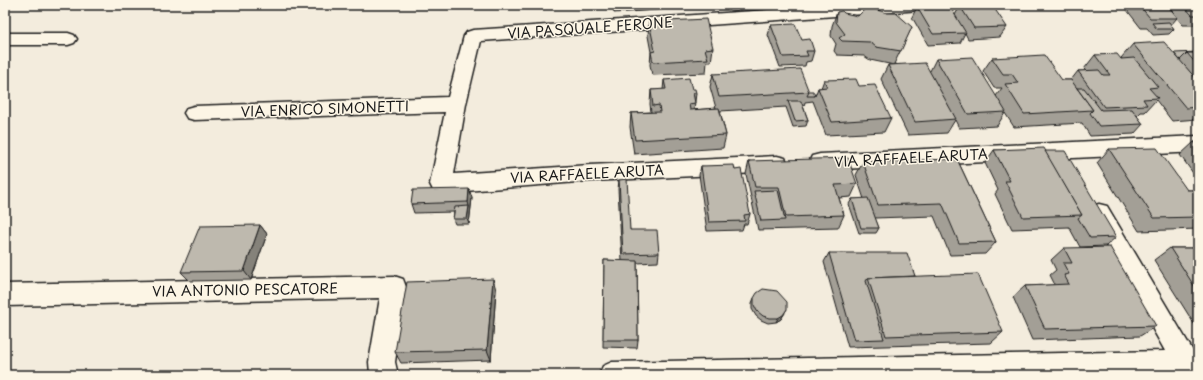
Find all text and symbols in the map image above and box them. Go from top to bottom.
street label: VIA PASQUALE FERONE [507,11,674,44]
street label: VIA ENRICO SIMONETTI [240,95,410,122]
street label: VIA RAFFAELE ARUTA [834,143,988,172]
street label: VIA RAFFAELE ARUTA [510,159,664,188]
street label: VIA ANTONIO PESCATORE [152,277,338,302]

